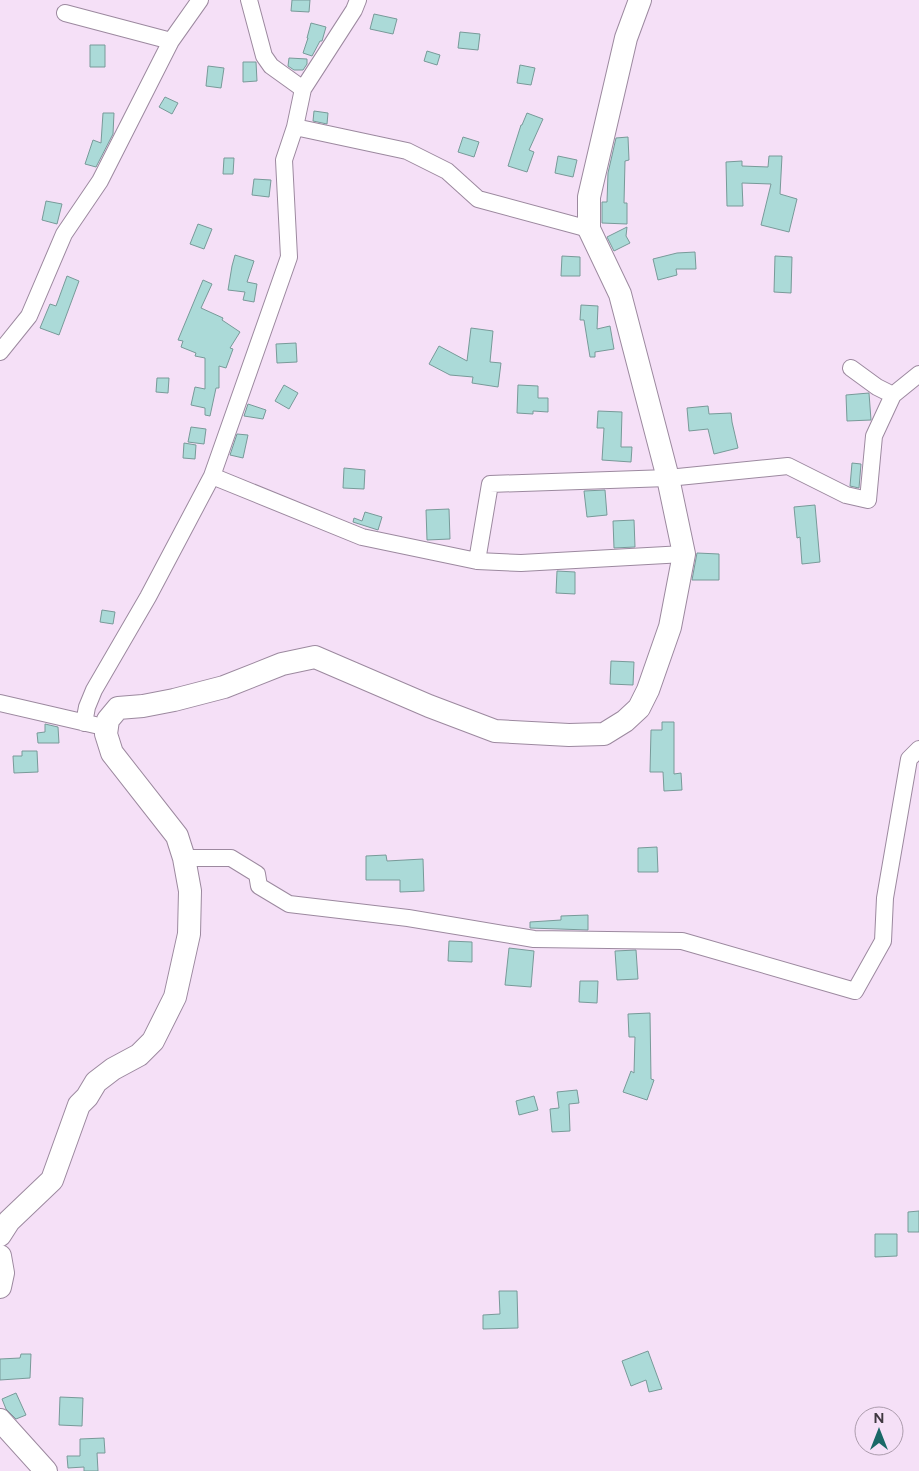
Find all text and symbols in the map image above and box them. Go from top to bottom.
north arrow [854,1406,904,1456]
text: N [874,1410,884,1427]

